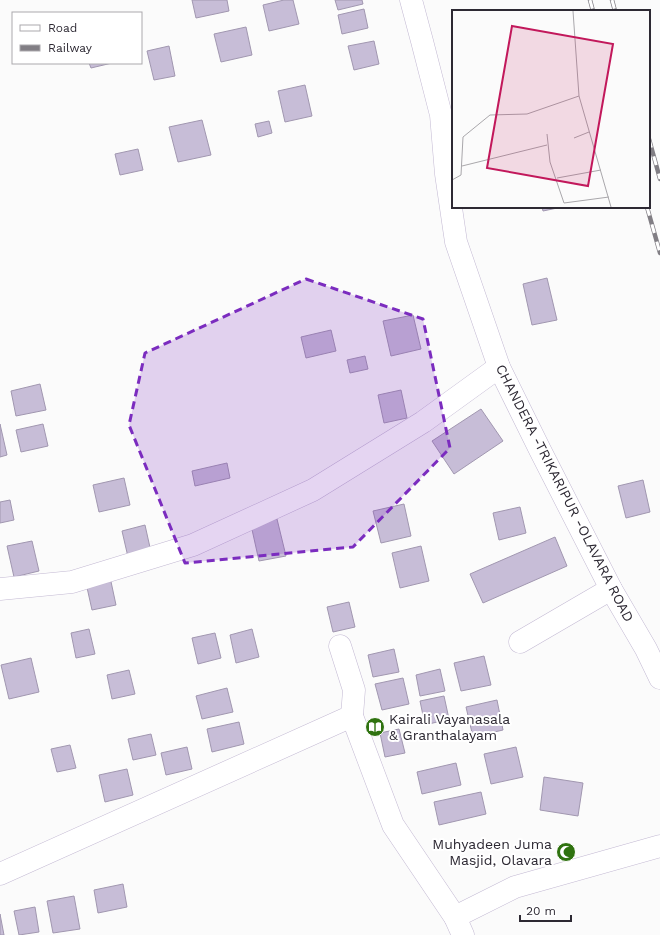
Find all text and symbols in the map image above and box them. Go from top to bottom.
inset map [452,10,650,208]
legend [12,12,142,64]
text: Road [48,21,77,35]
text: Railway [48,41,93,55]
street label: CHANDERA -TRIKARIPUR -OLAVARA ROAD [493,362,637,624]
place label: Kairali Vayanasala & Granthalayam [389,711,510,743]
library icon: Kairali Vayanasala & Granthalayam [364,716,386,738]
place label: Muhyadeen Juma Masjid, Olavara [432,836,552,868]
mosque icon: Muhyadeen Juma Masjid, Olavara [555,841,577,863]
scale bar [520,897,571,923]
text: 20 m [526,904,556,918]

